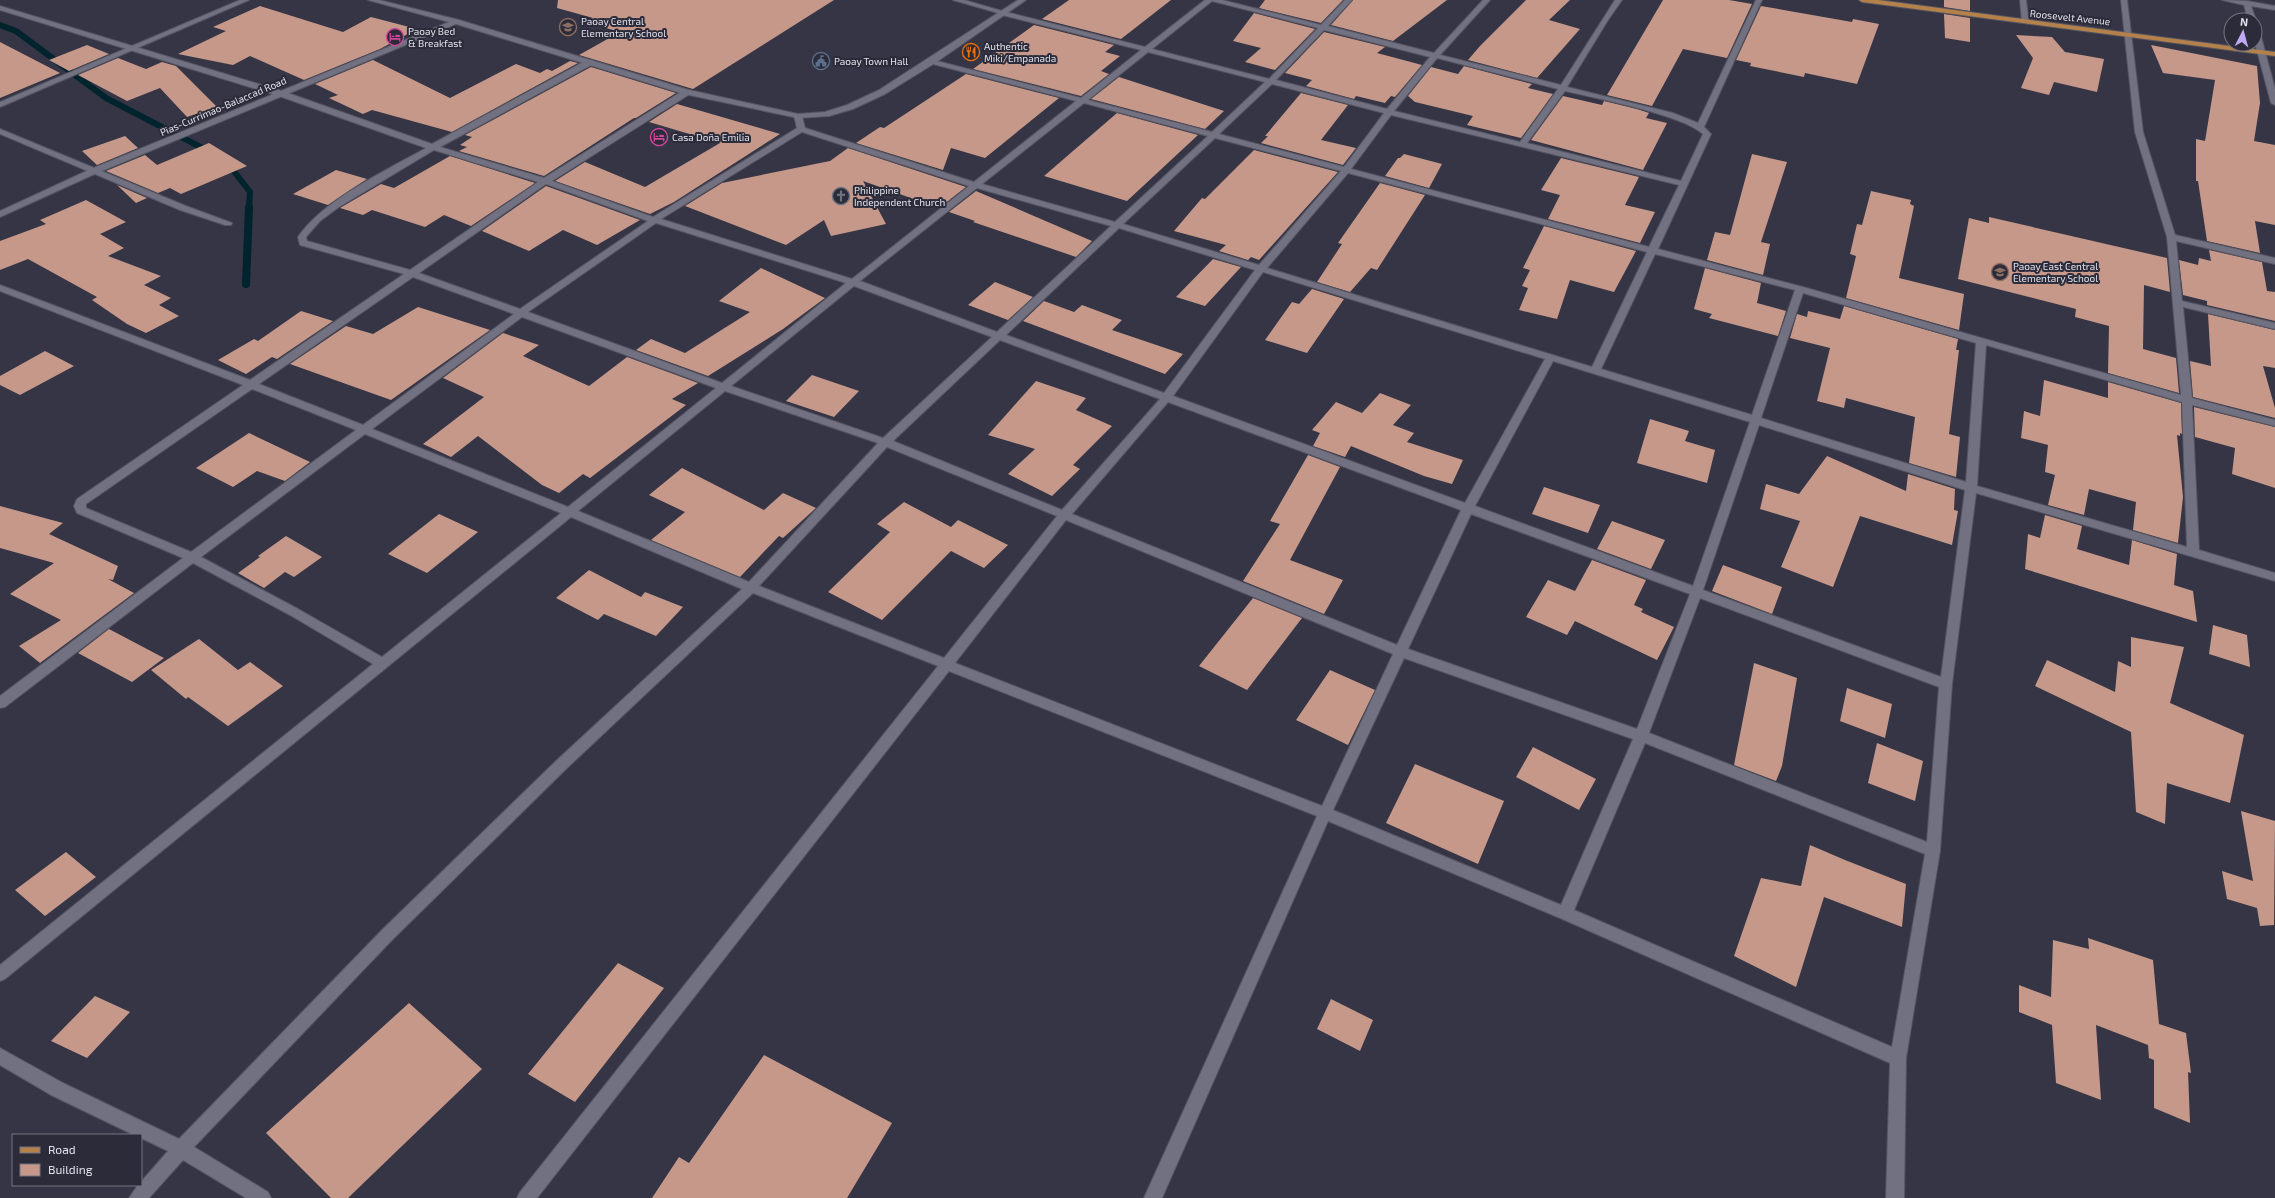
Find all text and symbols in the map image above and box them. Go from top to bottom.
street label: Roosevelt Avenue [2029,7,2111,27]
north arrow [2223,12,2263,52]
place label: Paoay Central Elementary School [581,15,666,39]
text: N [2239,15,2249,28]
school or university icon: Paoay Central Elementary School [558,17,578,37]
place label: Paoay Bed & Breakfast [408,25,462,49]
hotel icon: Paoay Bed & Breakfast [385,27,405,47]
place label: Authentic Miki/Empanada [984,40,1056,64]
restaurant icon: Authentic Miki/Empanada [961,42,981,62]
public building icon: Paoay Town Hall [811,51,831,71]
place label: Paoay Town Hall [834,55,908,67]
street label: Pias-Currimao-Balaccad Road [158,74,288,138]
hotel icon: Casa Doña Emilia [649,127,669,147]
place label: Casa Doña Emilia [672,131,750,143]
place label: Philippine Independent Church [854,184,945,208]
church icon: Philippine Independent Church [831,186,851,206]
place label: Paoay East Central Elementary School [2013,260,2098,284]
school or university icon: Paoay East Central Elementary School [1990,262,2010,282]
legend [12,1134,142,1186]
text: Road [48,1142,76,1156]
text: Building [48,1162,93,1176]

